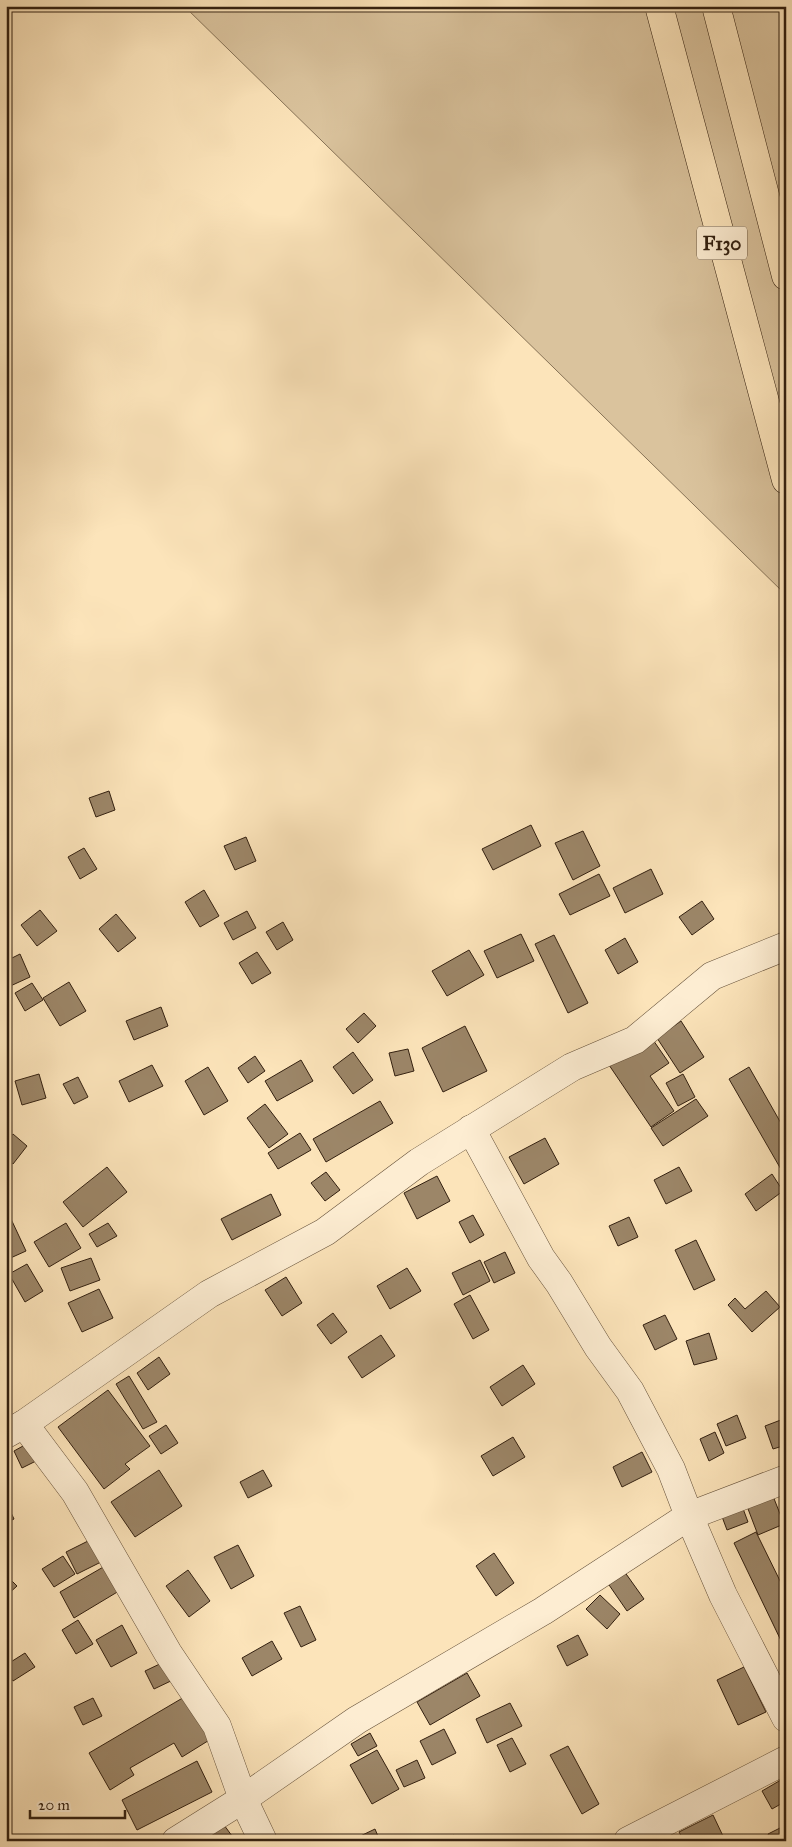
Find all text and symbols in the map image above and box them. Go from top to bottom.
road number: F130 [697,227,747,260]
scale bar [30,1787,125,1819]
text: 20 m [38,1796,70,1814]

